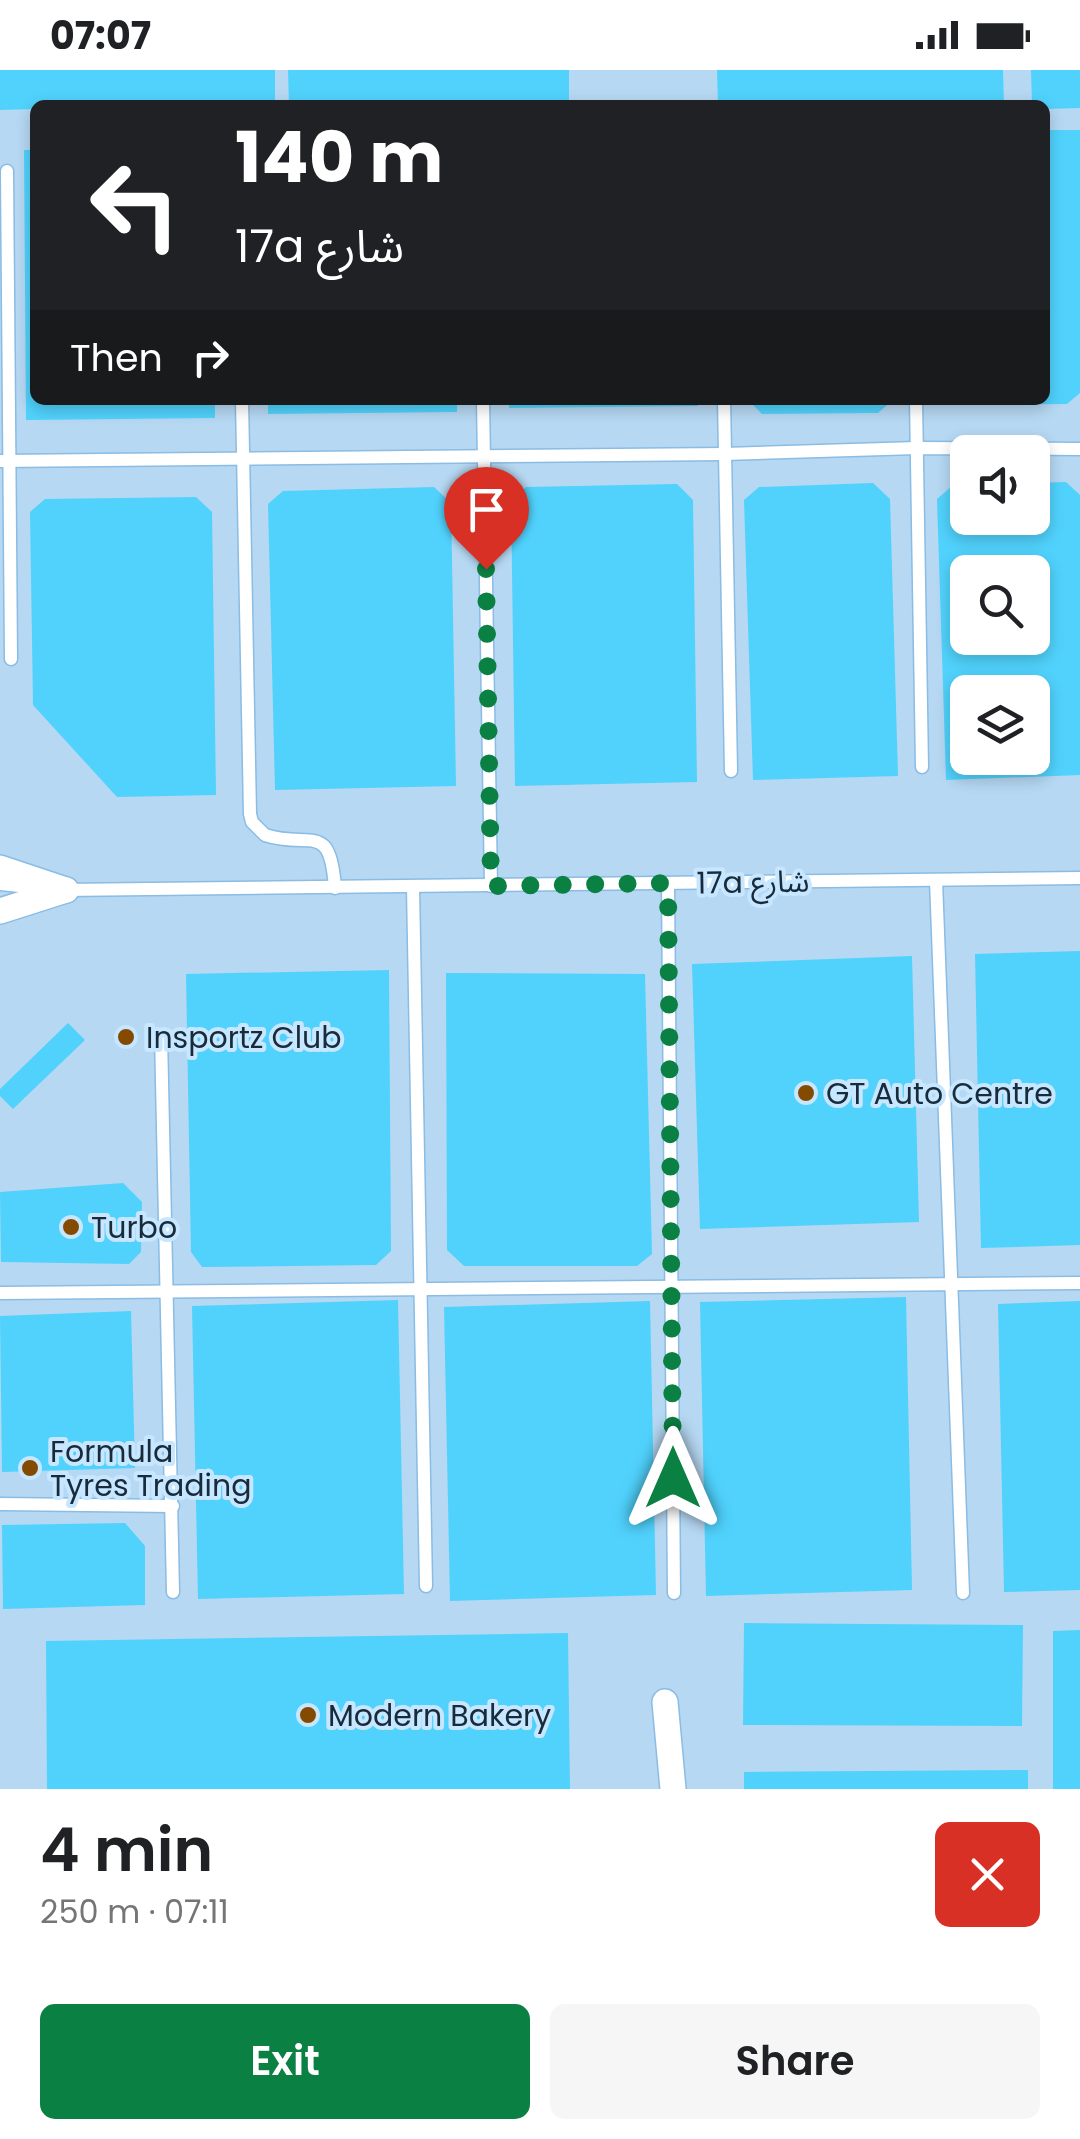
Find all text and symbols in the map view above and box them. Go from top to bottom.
text: 07:07 [50,9,151,62]
text: 140 m [235,108,443,207]
icon: left [70,140,200,270]
text: 17a شارع [235,215,404,278]
icon: right [183,330,238,385]
text: Then [70,331,163,384]
map controls [950,435,1050,775]
button: sound [950,435,1050,535]
pin [444,467,529,570]
icon: arrive [459,482,514,537]
button: search [950,555,1050,655]
button: layers [950,675,1050,775]
street label: 17a شارع [696,860,810,905]
place label: Insportz Club [146,1016,342,1059]
marker: Insportz Club [115,1026,137,1048]
place label: GT Auto Centre [826,1072,1053,1115]
marker: GT Auto Centre [795,1082,817,1104]
place label: Turbo [91,1206,177,1249]
marker: Turbo [60,1216,82,1238]
position arrow [621,1426,725,1530]
place label: Formula Tyres Trading [50,1430,251,1507]
marker: Formula Tyres Trading [19,1457,41,1479]
place label: Modern Bakery [328,1694,551,1737]
marker: Modern Bakery [297,1704,319,1726]
text: 4 min [40,1808,213,1892]
button: close [935,1822,1040,1927]
text: 250 m · 07:11 [40,1889,229,1934]
button: Exit [40,2004,530,2119]
button: Share [550,2004,1040,2119]

